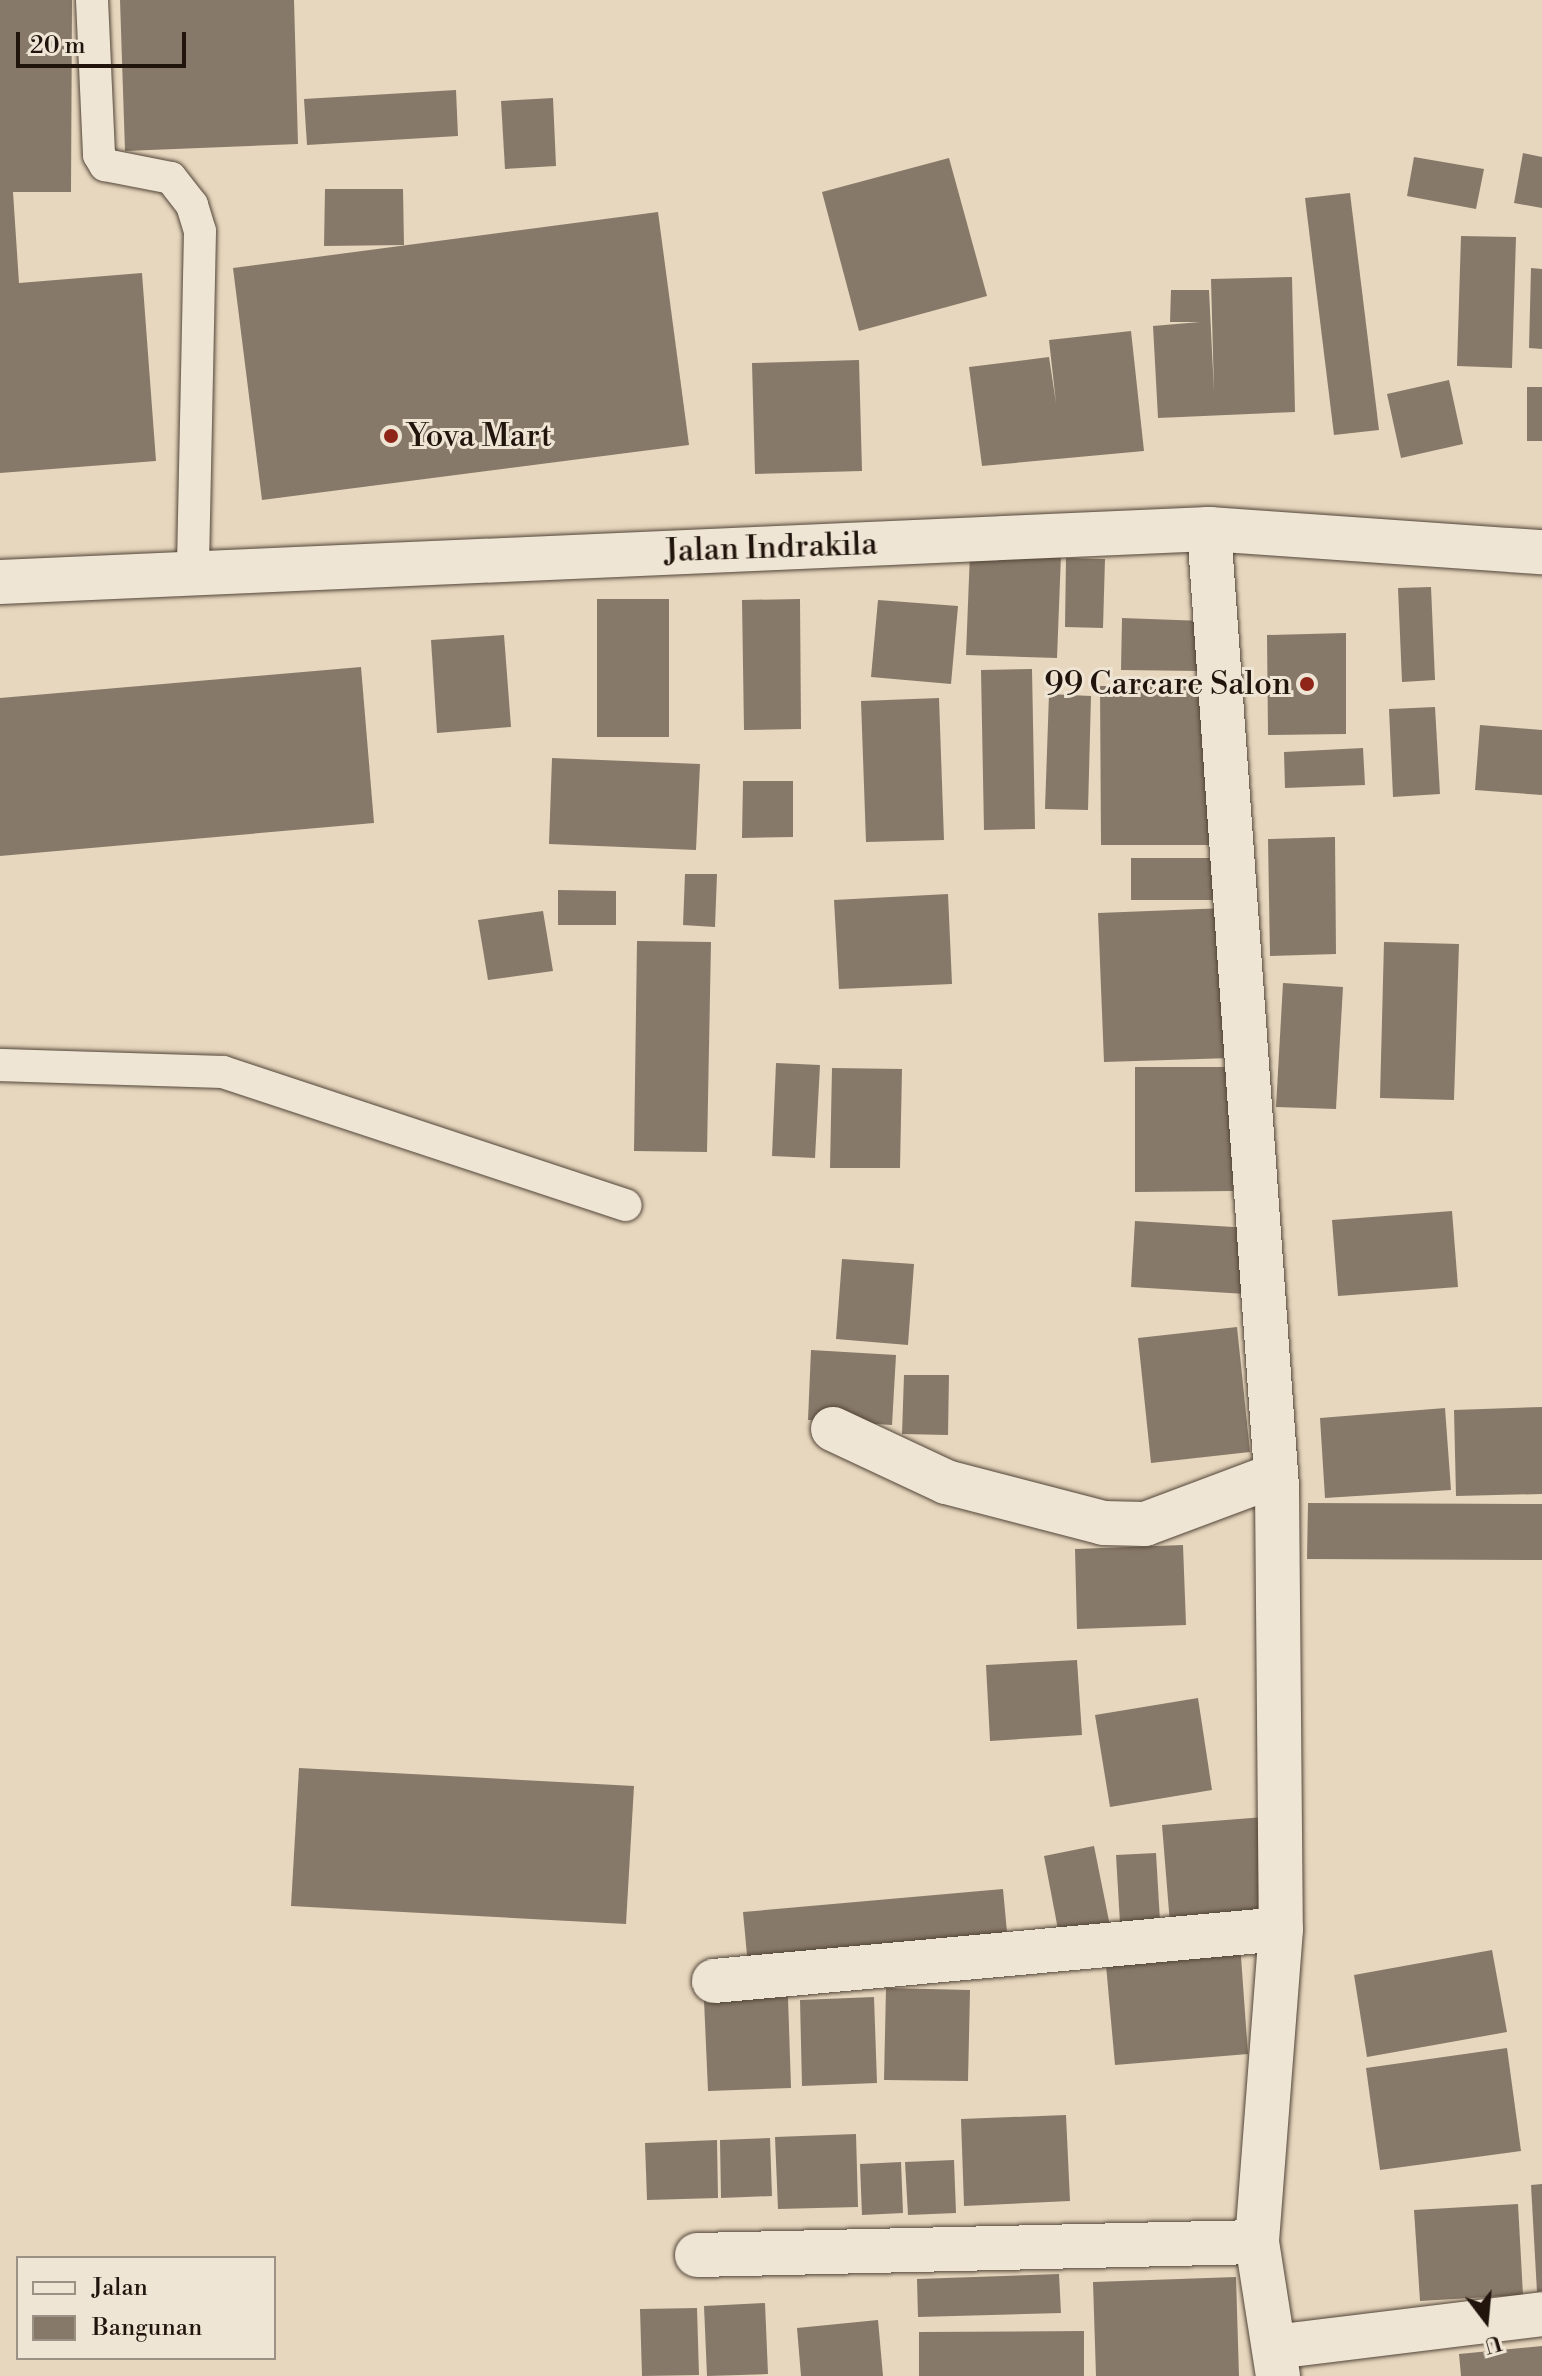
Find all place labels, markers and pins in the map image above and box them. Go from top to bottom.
place label: Yova Mart [407,417,552,455]
marker: Yova Mart [382,427,400,445]
place label: 99 Carcare Salon [1044,665,1291,703]
marker: 99 Carcare Salon [1298,675,1316,693]

